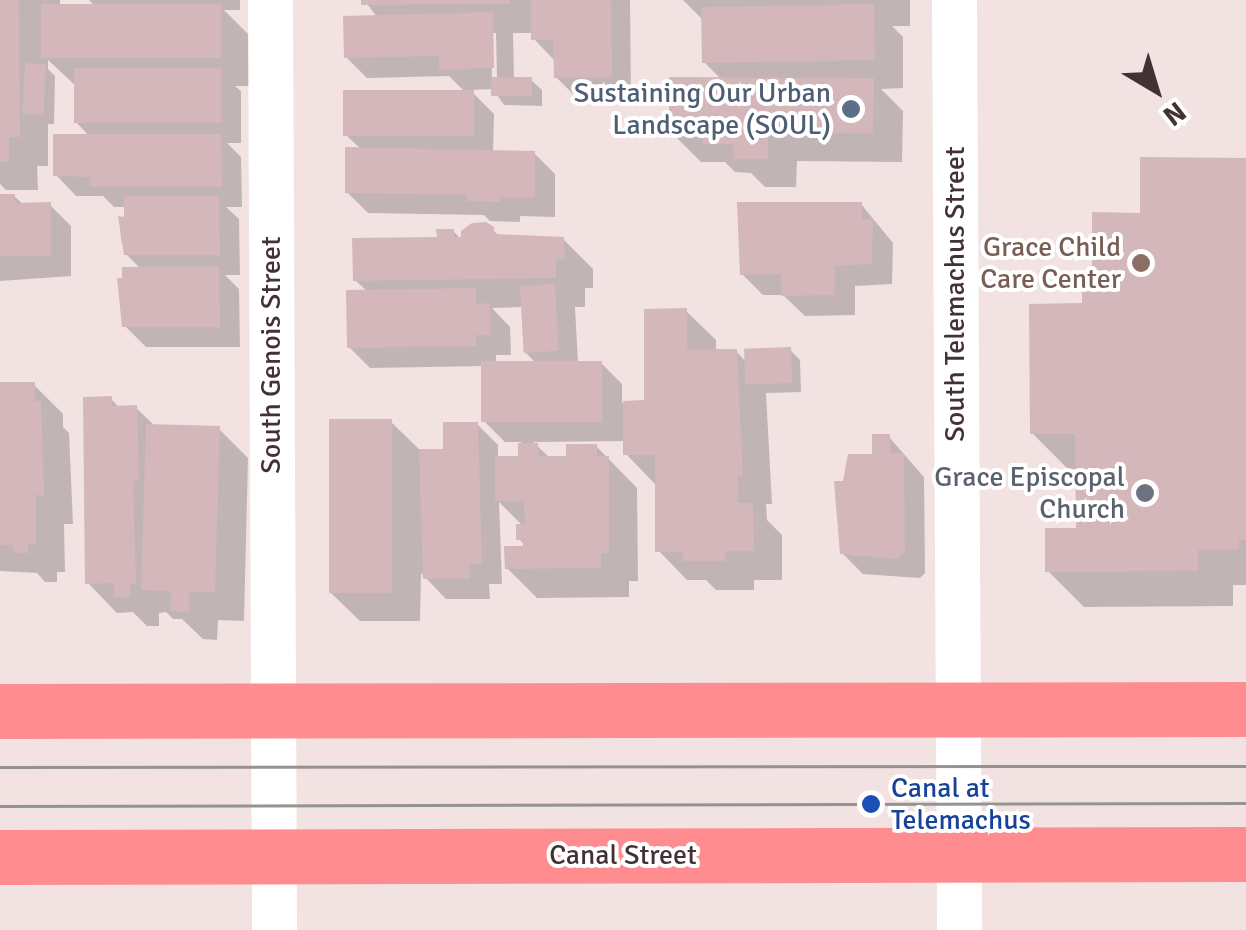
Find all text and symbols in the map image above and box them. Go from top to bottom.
north arrow [1106,40,1206,140]
place label: Sustaining Our Urban Landscape (SOUL) [574,76,831,142]
text: N [1156,94,1193,133]
marker: Sustaining Our Urban Landscape (SOUL) [840,98,862,120]
street label: South Telemachus Street [938,146,972,442]
place label: Grace Child Care Center [980,230,1121,296]
street label: South Genois Street [254,236,288,474]
marker: Grace Child Care Center [1130,252,1152,274]
place label: Grace Episcopal Church [934,460,1125,526]
marker: Grace Episcopal Church [1134,482,1156,504]
place label: Canal at Telemachus [891,771,1031,837]
marker: Canal at Telemachus [860,793,882,815]
street label: Canal Street [549,838,697,872]

